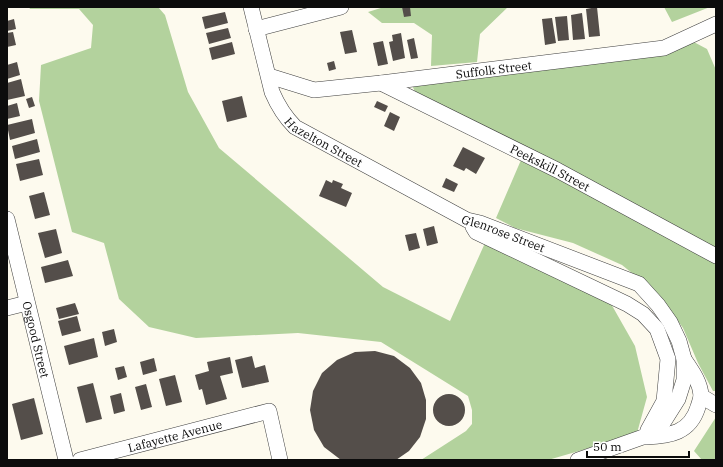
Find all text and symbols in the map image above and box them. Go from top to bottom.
street label: Suffolk Street [455,57,533,81]
street label: Hazelton Street [282,114,365,170]
street label: Peekskill Street [508,141,593,194]
street label: Glenrose Street [459,211,547,255]
street label: Osgood Street [20,300,53,379]
street label: Lafayette Avenue [126,416,224,455]
scale bar [587,433,689,459]
text: 50 m [593,439,622,454]

